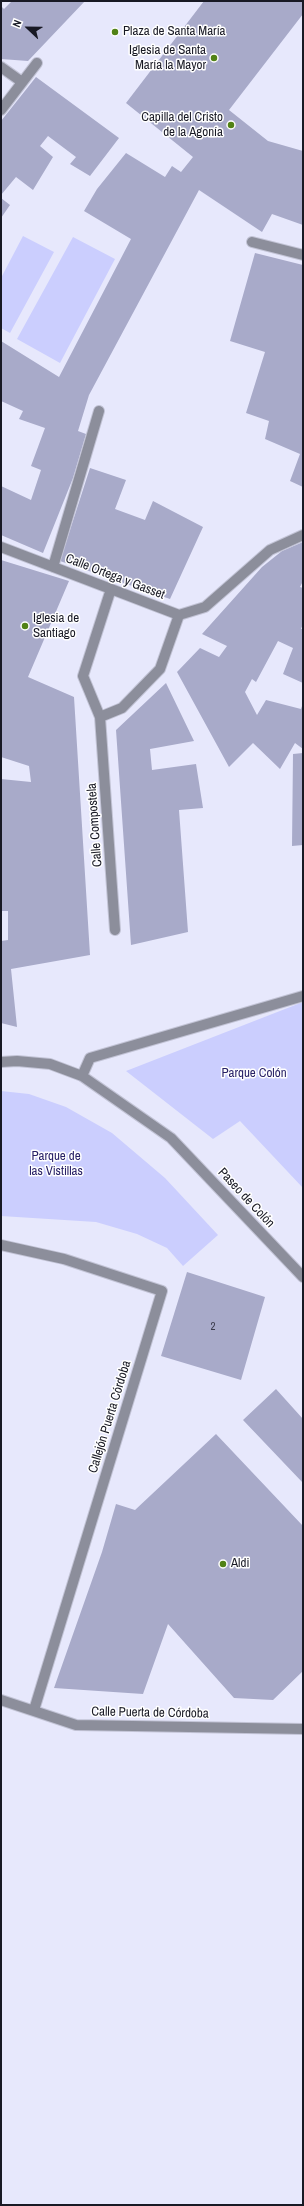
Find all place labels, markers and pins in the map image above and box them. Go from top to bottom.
place label: Plaza de Santa María [123,24,226,40]
marker: Plaza de Santa María [110,27,120,37]
place label: Iglesia de Santa María la Mayor [129,43,206,74]
marker: Iglesia de Santa María la Mayor [209,53,219,63]
place label: Capilla del Cristo de la Agonía [141,110,223,141]
marker: Capilla del Cristo de la Agonía [226,120,236,130]
place label: Iglesia de Santiago [33,611,79,642]
marker: Iglesia de Santiago [20,621,30,631]
place label: Aldi [231,1556,249,1572]
marker: Aldi [218,1559,228,1569]

